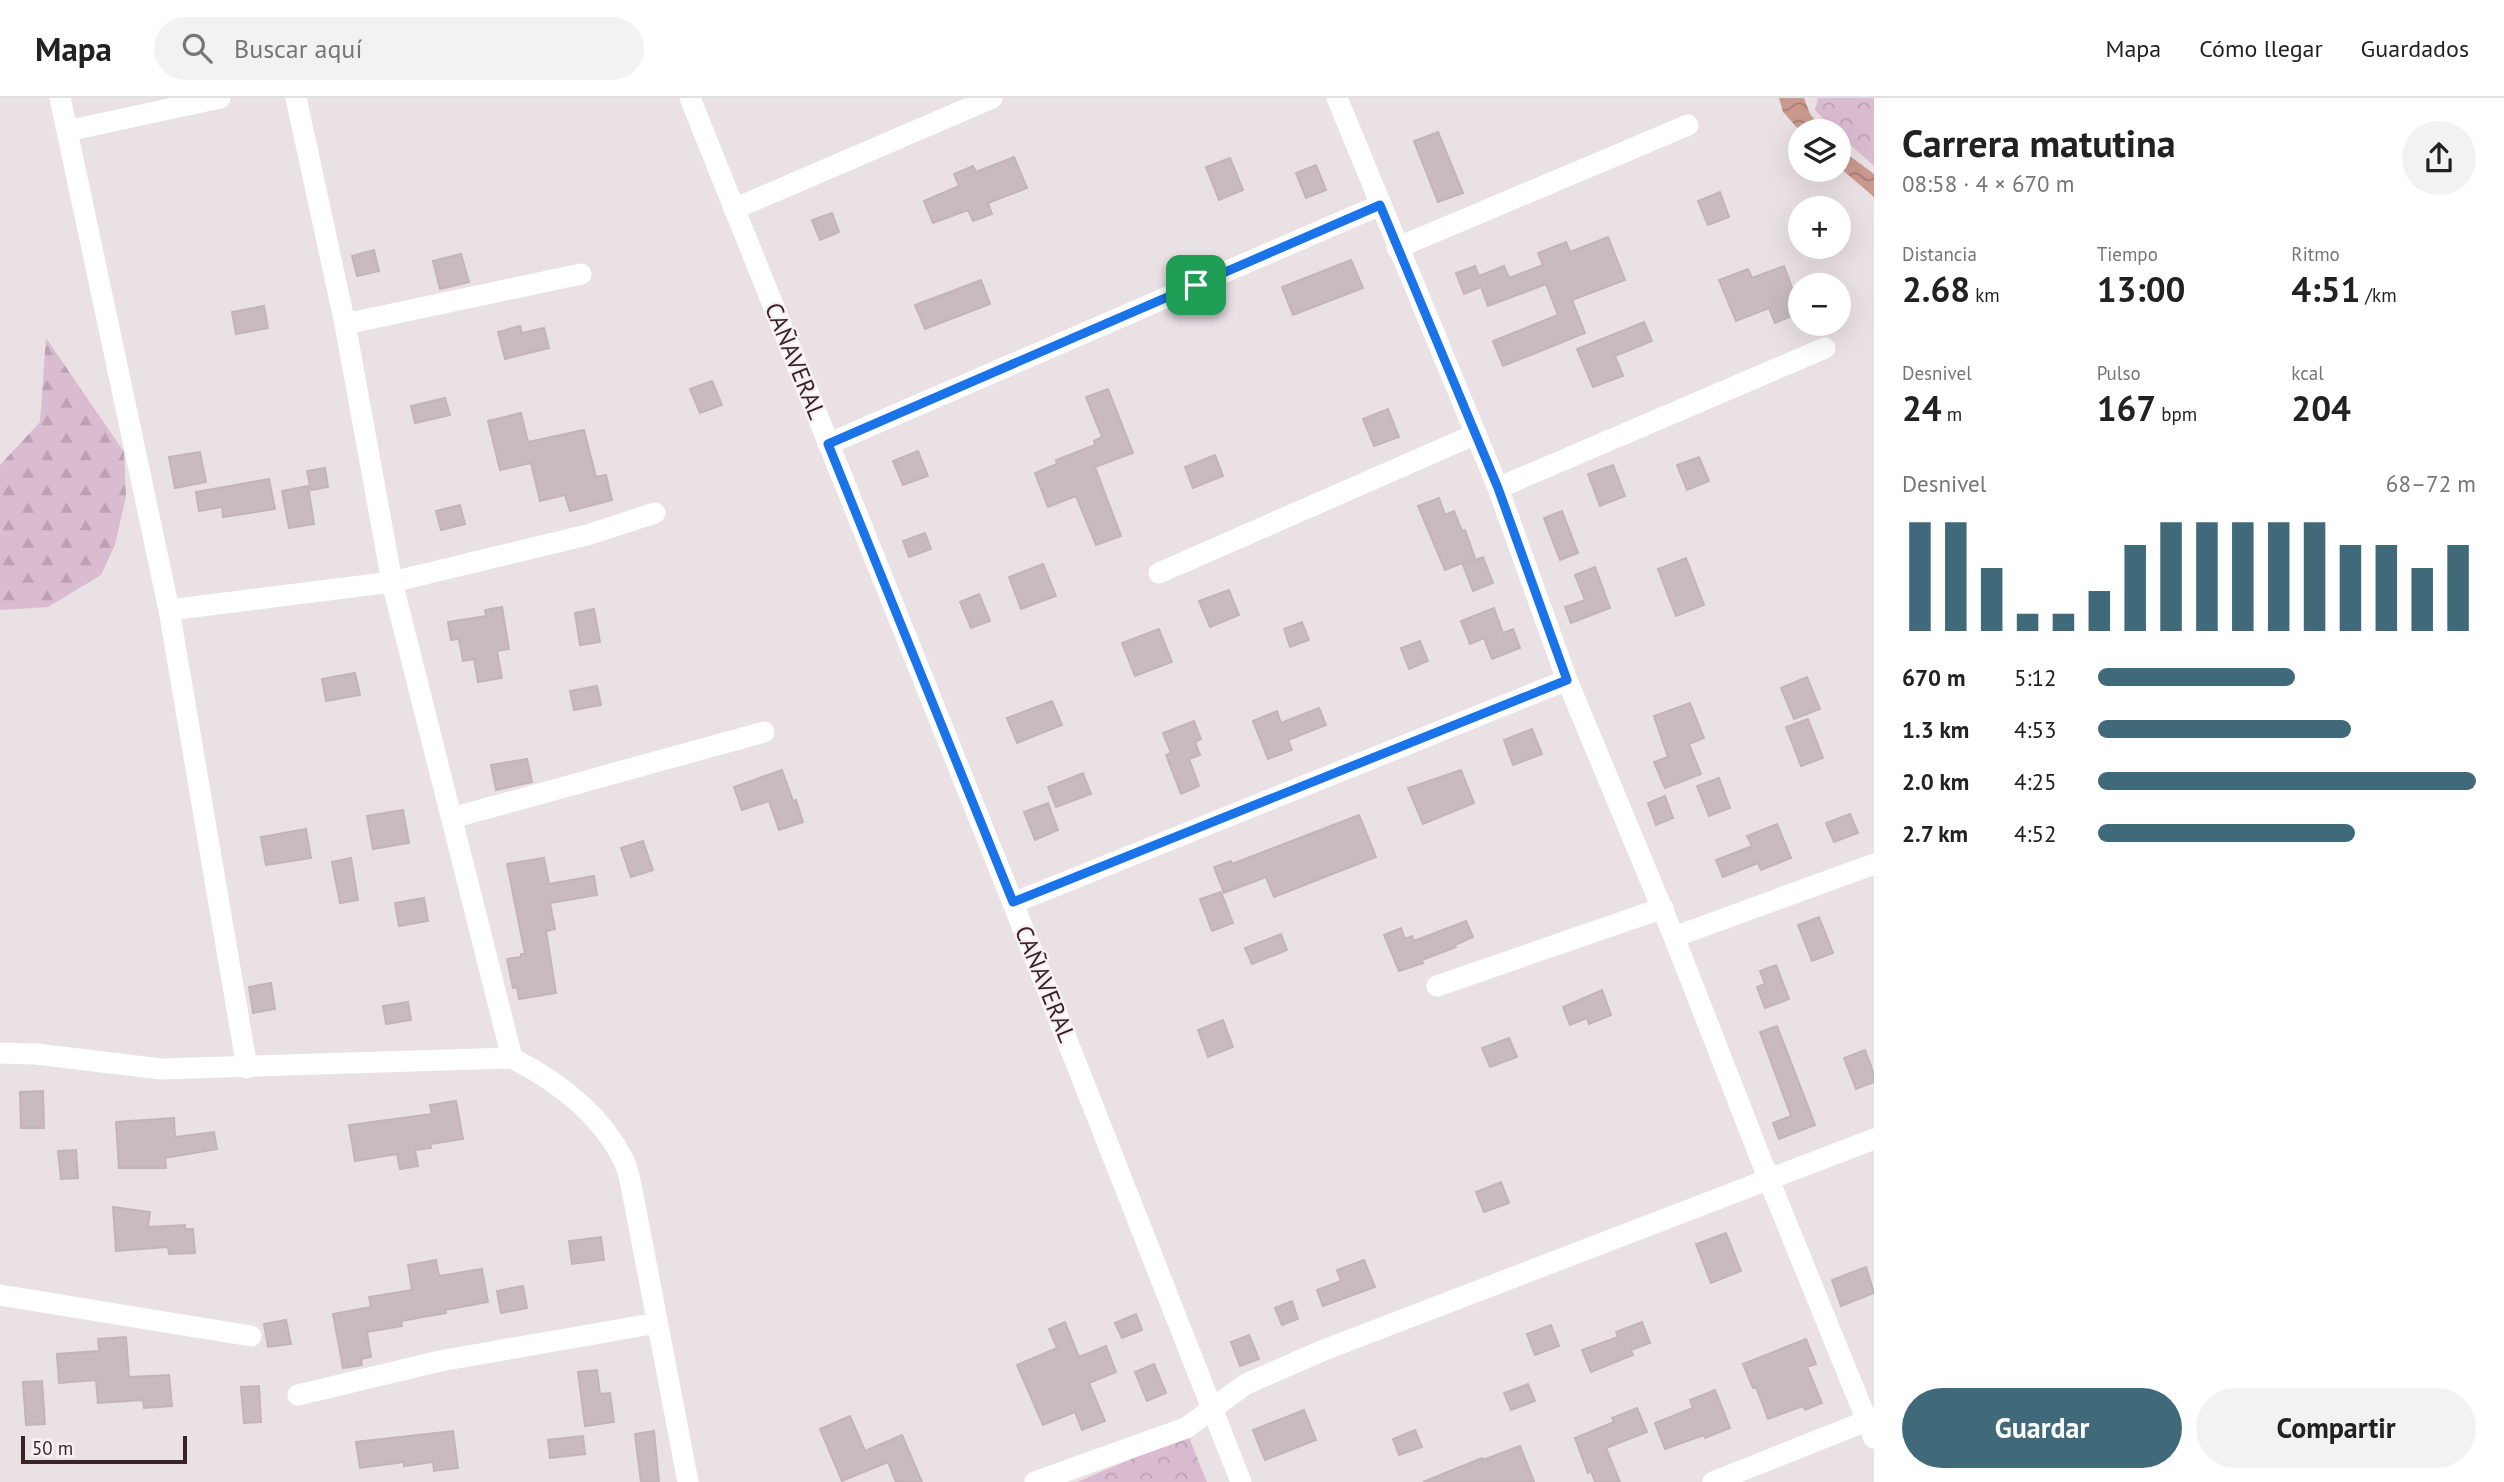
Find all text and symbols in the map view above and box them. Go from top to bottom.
search box [154,17,644,80]
text: Mapa [35,27,112,70]
icon: search [178,29,216,67]
text: Buscar aquí [234,32,362,65]
text: Mapa [2105,33,2161,64]
text: Cómo llegar [2199,33,2323,64]
text: Guardados [2361,33,2469,64]
text: Carrera matutina [1902,118,2176,167]
map controls [1788,119,1851,336]
button: layers [1788,119,1851,182]
button: share [2402,121,2476,195]
text: 08:58 · 4 × 670 m [1902,169,2074,198]
button: + [1788,196,1851,259]
text: Distancia [1902,242,1977,266]
text: Tiempo [2097,242,2158,266]
text: Ritmo [2291,242,2340,266]
pin [1166,255,1226,315]
icon: arrive [1177,266,1215,304]
text: 2.68 [1902,266,1970,312]
text: 13:00 [2097,266,2185,312]
text: 4:51 [2291,266,2360,312]
button: − [1788,273,1851,336]
text: km [1970,283,2000,307]
text: /km [2360,283,2397,307]
street label: CAÑAVERAL [758,298,833,424]
text: Desnivel [1902,361,1972,385]
text: Pulso [2097,361,2141,385]
text: kcal [2291,361,2324,385]
text: 24 [1902,385,1942,431]
text: 167 [2097,385,2156,431]
text: 204 [2291,385,2351,431]
text: m [1942,402,1962,426]
text: bpm [2156,402,2197,426]
text: Desnivel [1902,469,1986,498]
text: 68–72 m [2386,469,2476,498]
text: 670 m [1902,663,1965,692]
text: 5:12 [2014,663,2057,692]
text: 1.3 km [1902,715,1969,744]
text: 4:53 [2014,715,2057,744]
text: 2.0 km [1902,767,1969,796]
text: 4:25 [2014,767,2057,796]
text: 2.7 km [1902,819,1968,848]
text: 4:52 [2014,819,2057,848]
street label: CAÑAVERAL [1008,921,1083,1047]
button: Guardar [1902,1388,2182,1468]
button: Compartir [2196,1388,2476,1468]
scale bar [21,1433,187,1465]
text: 50 m [32,1436,73,1460]

